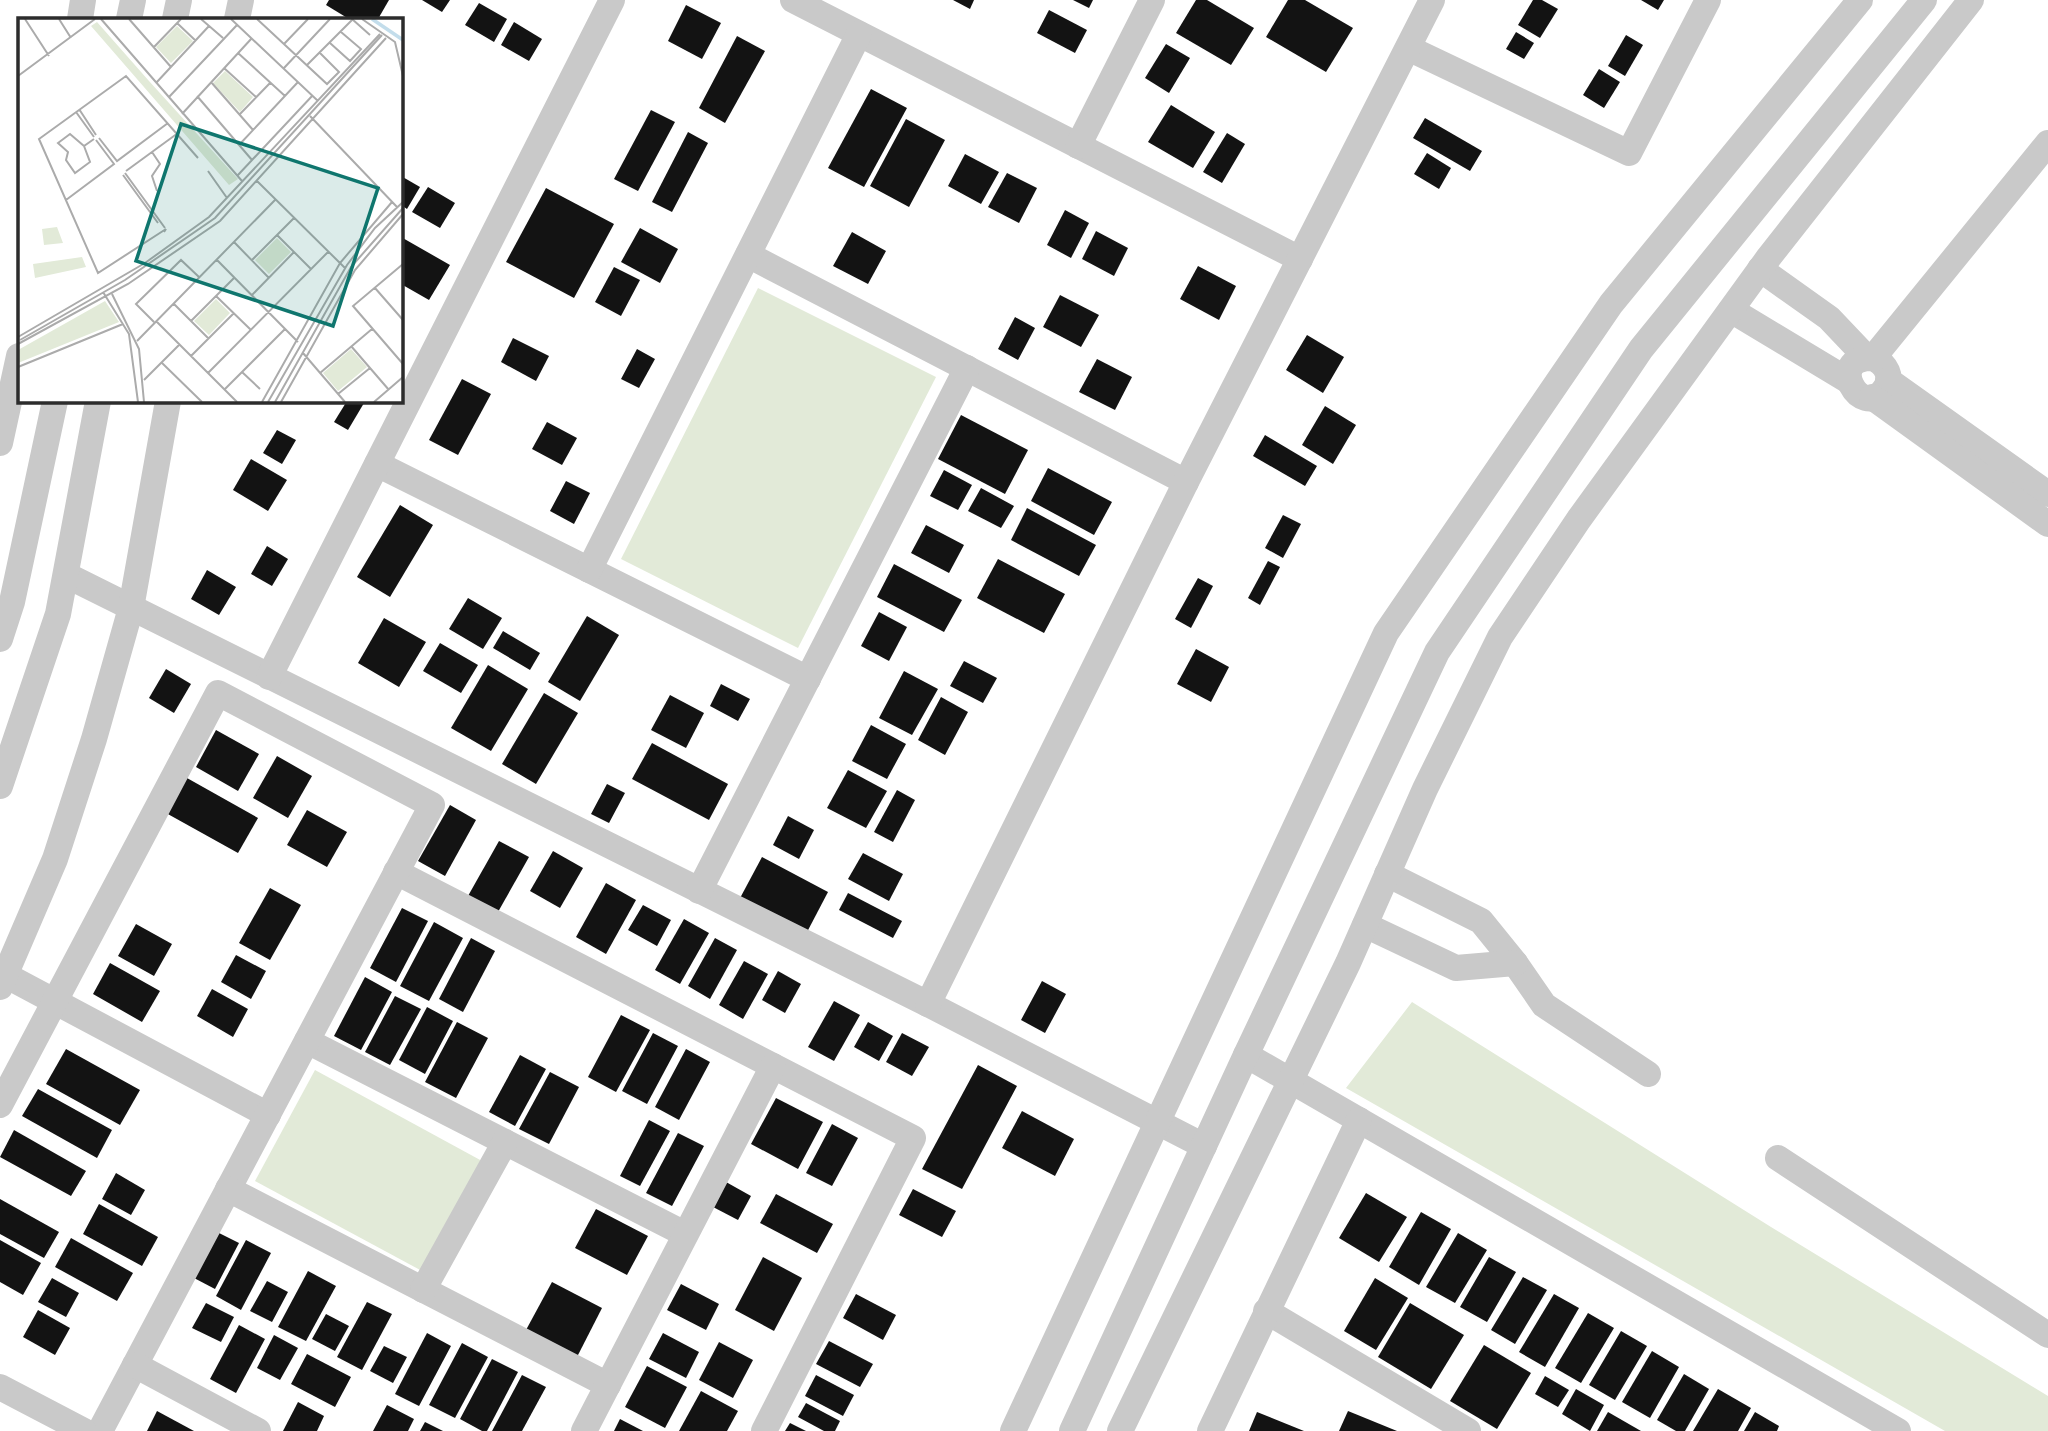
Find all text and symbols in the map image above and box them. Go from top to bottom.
inset map [18,18,402,402]

